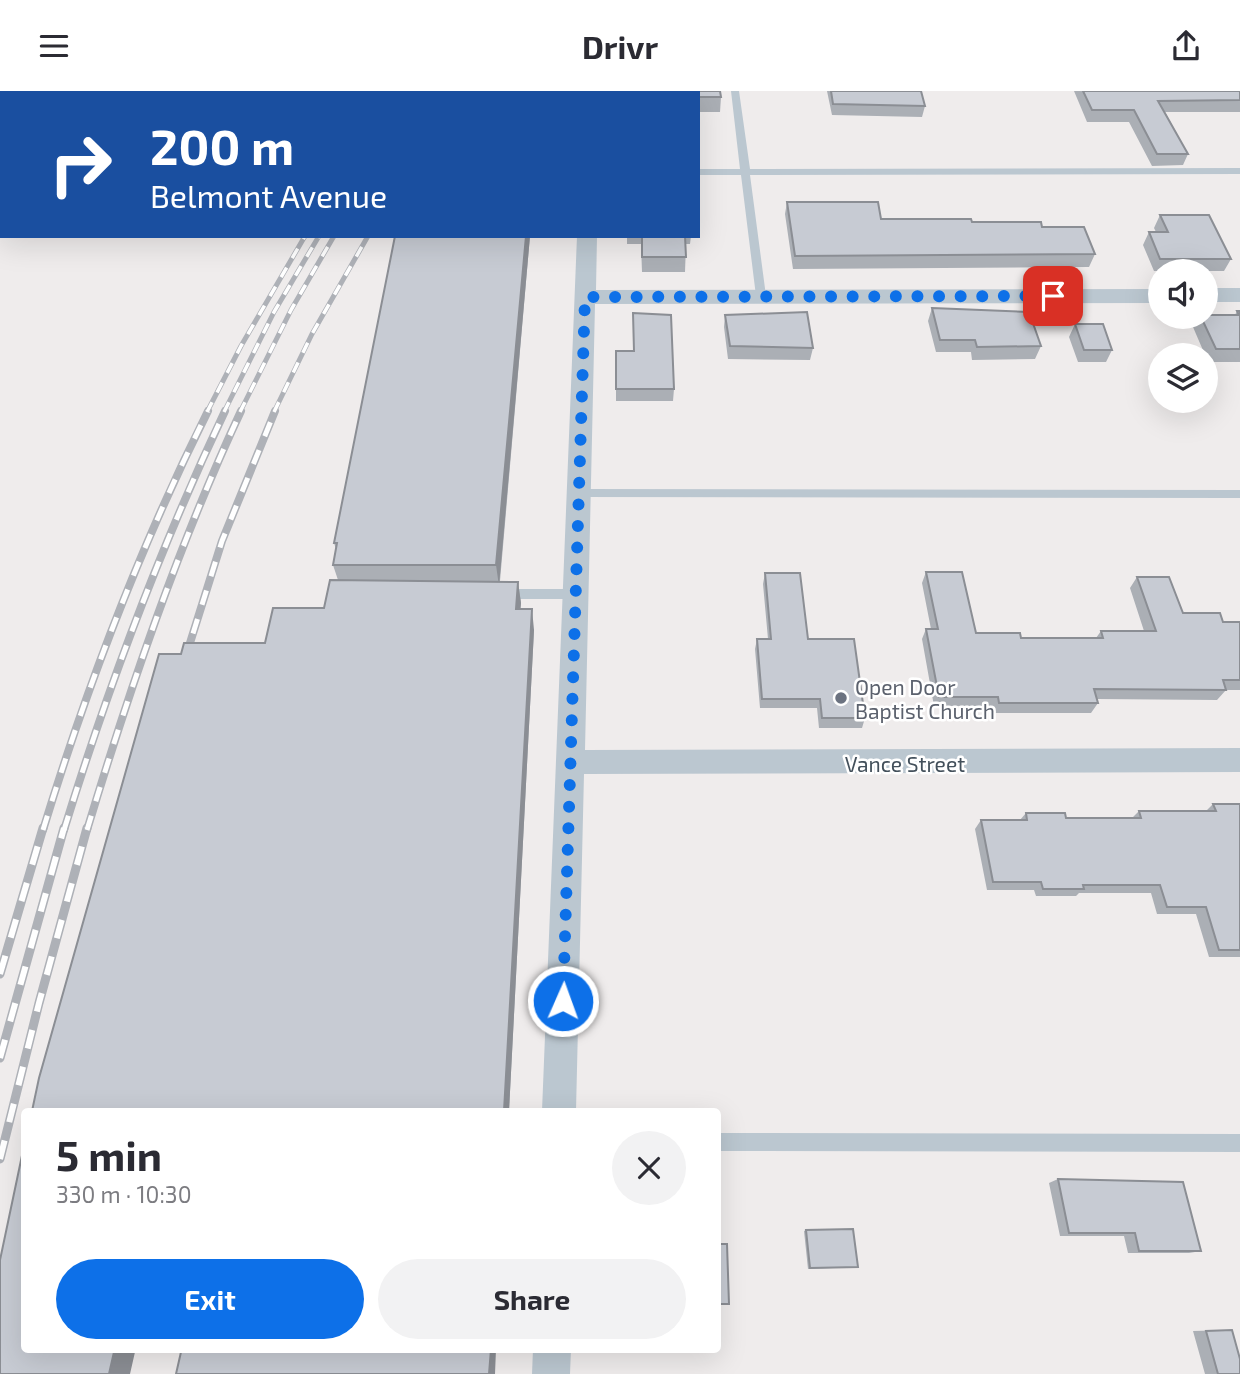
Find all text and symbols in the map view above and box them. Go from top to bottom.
icon: menu [35,27,73,65]
text: Drivr [582,27,658,65]
icon: share [1167,27,1205,65]
text: 200 m [150,116,294,175]
icon: right [35,119,126,210]
text: Belmont Avenue [150,176,387,214]
map controls [1148,259,1218,413]
button: sound [1148,259,1218,329]
pin [1023,266,1083,326]
icon: arrive [1034,277,1072,315]
button: layers [1148,343,1218,413]
place label: Open Door Baptist Church [855,674,995,723]
marker: Open Door Baptist Church [833,690,849,706]
street label: Vance Street [845,751,965,776]
position arrow [526,964,600,1038]
text: 5 min [56,1129,162,1179]
button: close [612,1131,686,1205]
text: 330 m · 10:30 [56,1180,192,1208]
button: Exit [56,1259,364,1339]
button: Share [378,1259,686,1339]

